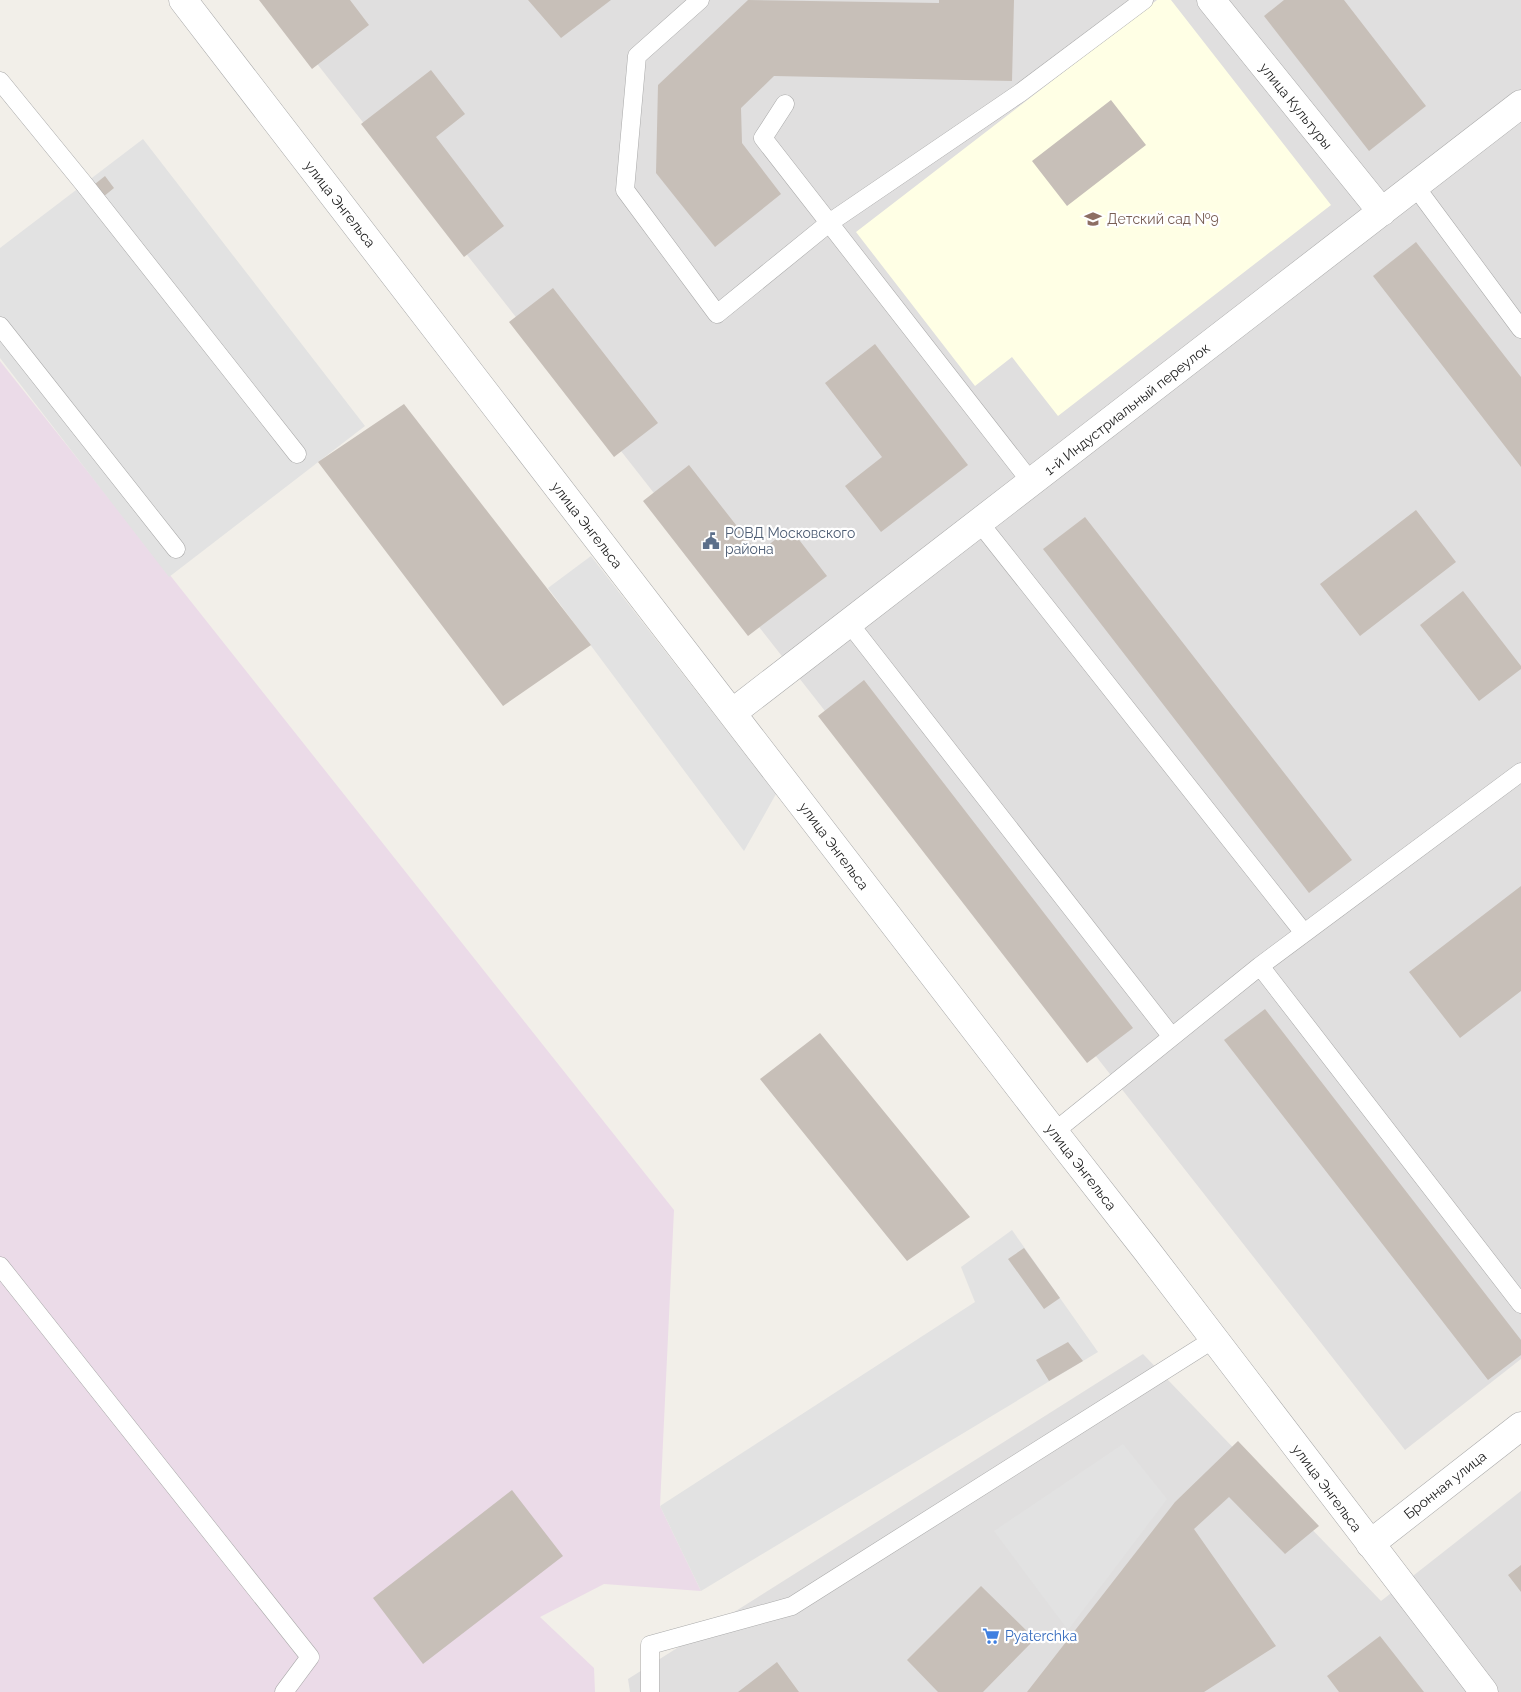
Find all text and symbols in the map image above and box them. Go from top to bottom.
street label: улица Культуры [1256,60,1336,152]
street label: улица Энгельса [301,158,379,250]
school or university icon: Детский сад №9 [1083,209,1103,229]
place label: Детский сад №9 [1107,211,1219,227]
street label: 1-й Индустриальный переулок [1041,340,1213,478]
street label: улица Энгельса [548,479,626,571]
place label: РОВД Московского района [725,525,855,557]
public building icon: РОВД Московского района [701,531,721,551]
street label: улица Энгельса [796,799,872,893]
street label: улица Энгельса [1042,1121,1120,1213]
street label: улица Энгельса [1289,1441,1365,1535]
street label: Бронная улица [1401,1448,1489,1522]
supermarket icon: Pyaterchka [981,1626,1001,1646]
place label: Pyaterchka [1005,1628,1077,1644]

